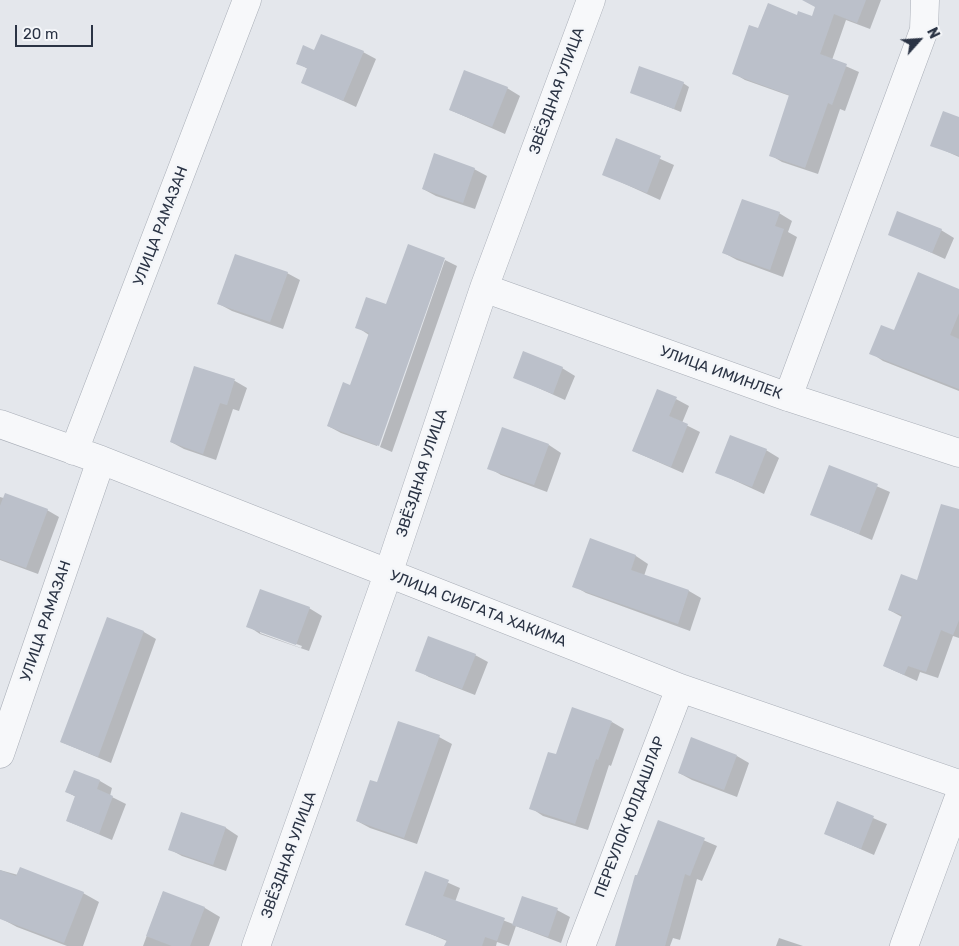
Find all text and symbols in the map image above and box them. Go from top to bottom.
scale bar [18,15,95,47]
north arrow [894,15,944,65]
text: 20 m [23,25,58,43]
street label: ЗВЁЗДНАЯ УЛИЦА [526,25,588,157]
text: N [923,25,943,41]
street label: УЛИЦА РАМАЗАН [130,164,192,288]
street label: УЛИЦА ИМИНЛЕК [657,342,785,404]
street label: ЗВЁЗДНАЯ УЛИЦА [393,407,451,539]
street label: УЛИЦА РАМАЗАН [17,558,75,684]
street label: УЛИЦА СИБГАТА ХАКИМА [387,567,569,651]
street label: ПЕРЕУЛОК ЮЛДАШЛАР [591,734,669,900]
street label: ЗВЁЗДНАЯ УЛИЦА [258,789,320,921]

